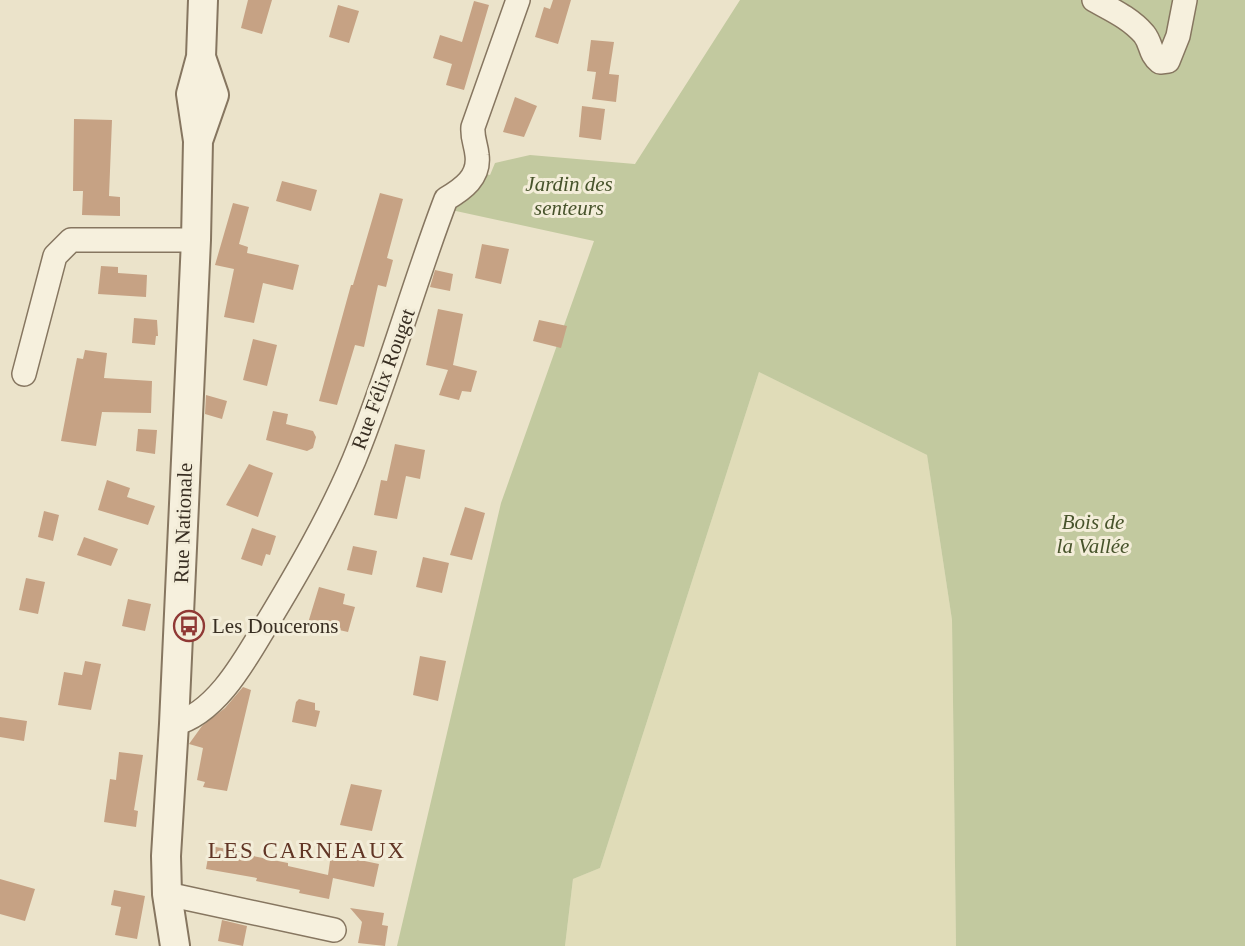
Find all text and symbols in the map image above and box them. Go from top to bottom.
park label: Jardin des senteurs [525,172,613,220]
street label: Rue Félix Rouget [346,305,420,453]
street label: Rue Nationale [169,462,197,584]
park label: Bois de la Vallée [1057,510,1129,558]
bus stop icon: Les Doucerons [172,609,206,643]
place label: Les Doucerons [212,614,339,638]
district label: LES CARNEAUX [208,838,406,863]

